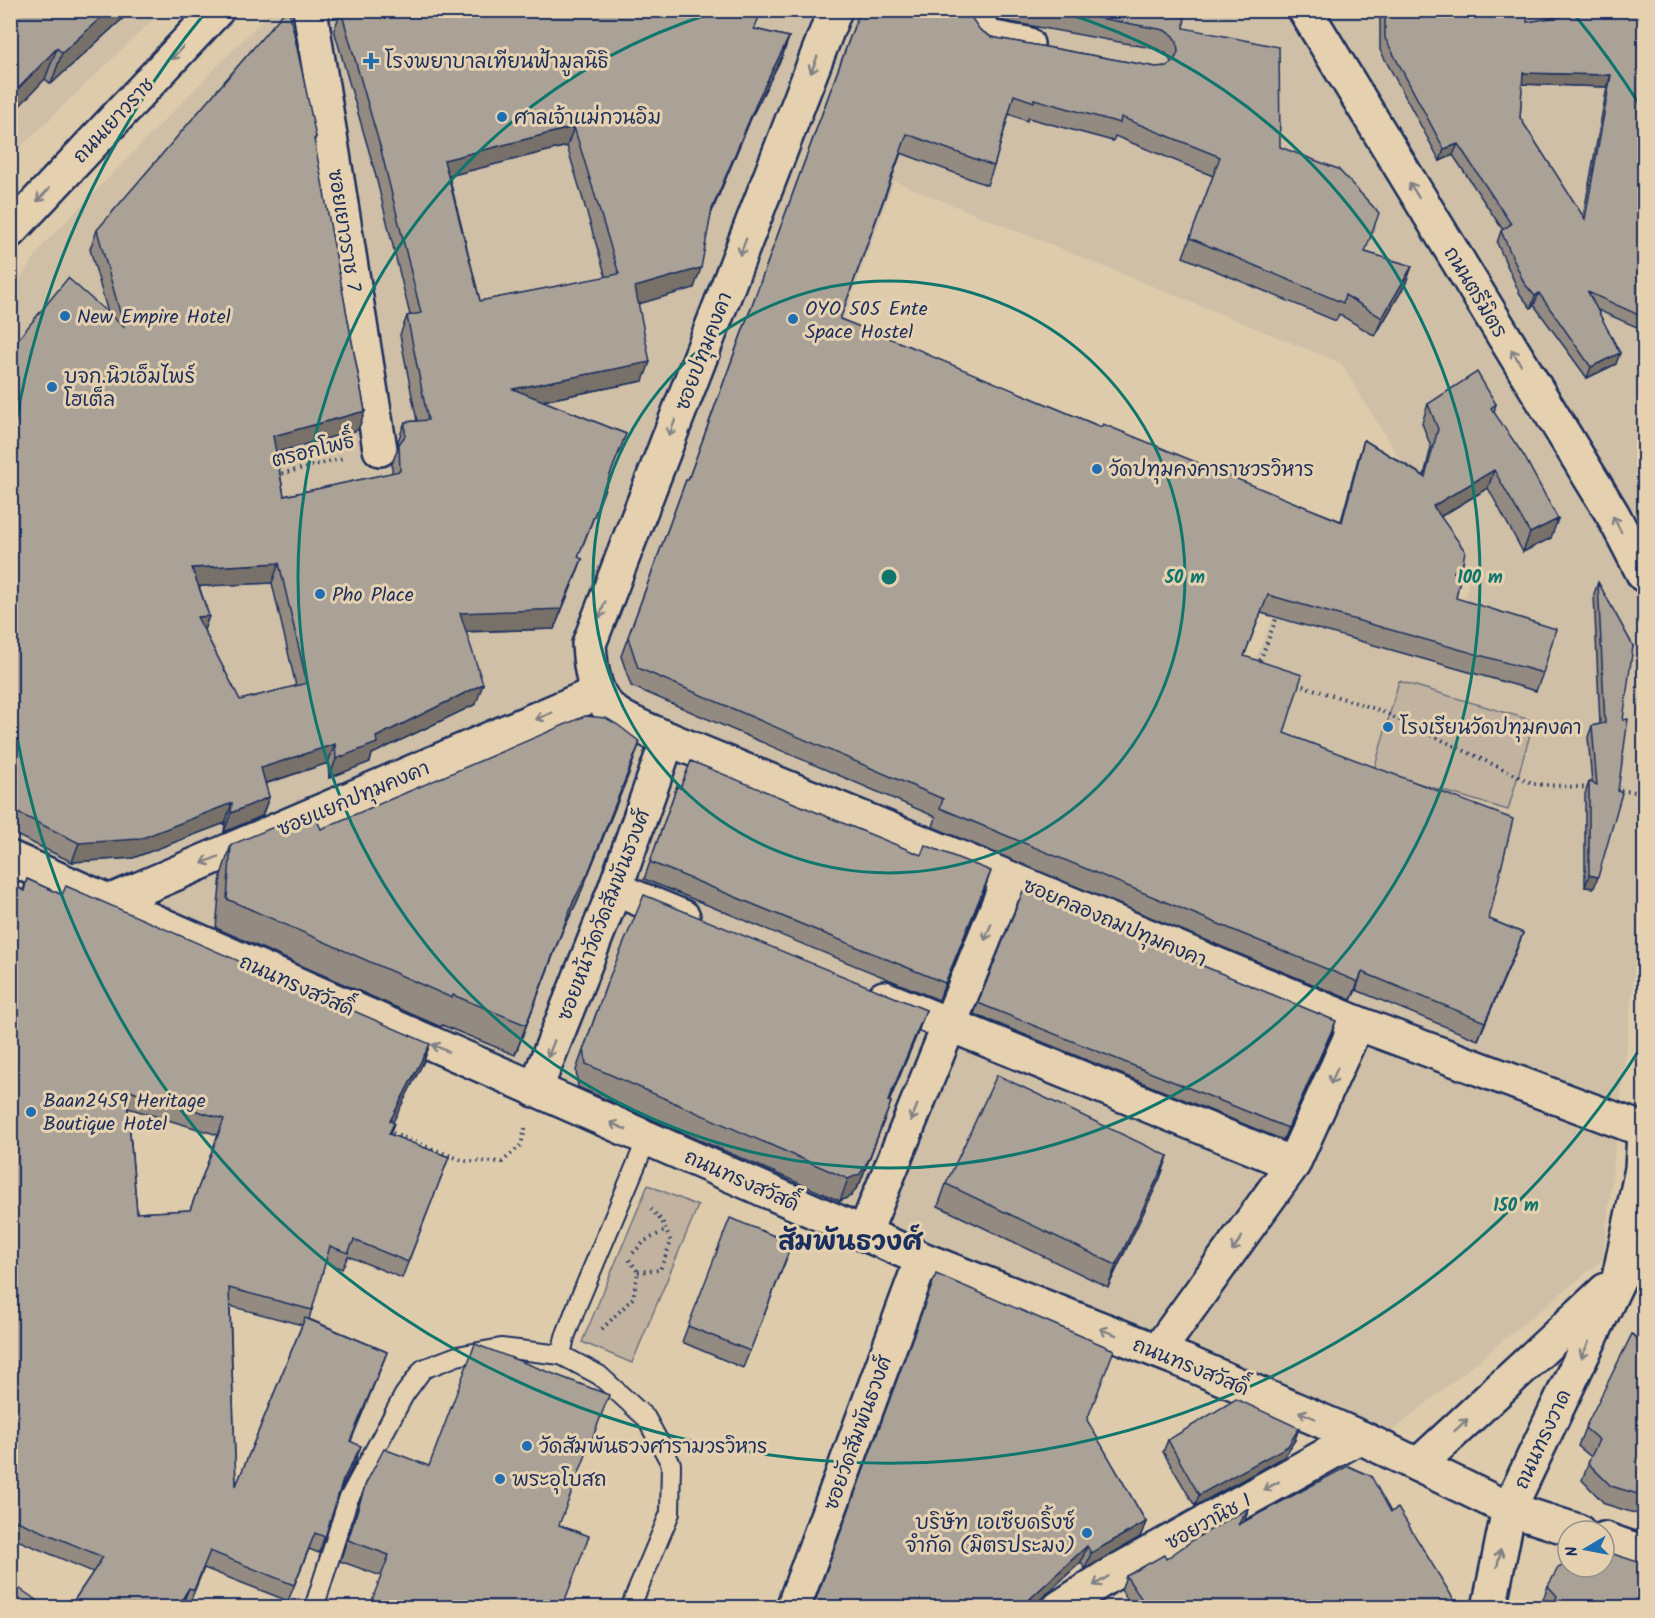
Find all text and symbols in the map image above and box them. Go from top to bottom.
one-way arrow [170,45,184,60]
place label: โรงพยาบาลเทียนฟ้ามูลนิธิ [385,47,609,79]
marker: โรงพยาบาลเทียนฟ้ามูลนิธิ [362,52,380,70]
one-way arrow [808,55,819,74]
street label: ถนนเยาวราช [66,71,163,172]
place label: ศาลเจ้าแม่กวนอิม [514,103,661,135]
marker: ศาลเจ้าแม่กวนอิม [495,110,509,124]
street label: ซอยเยาวราช 7 [318,167,369,295]
one-way arrow [1408,182,1420,199]
one-way arrow [36,188,50,203]
one-way arrow [737,237,748,256]
street label: ถนนตรีมิตร [1434,241,1514,345]
street label: ซอยปทุมคงคา [668,288,742,416]
place label: OYO 505 Ente Space Hostel [805,294,928,349]
place label: New Empire Hotel [77,302,231,334]
marker: New Empire Hotel [58,309,72,323]
marker: OYO 505 Ente Space Hostel [786,312,800,326]
one-way arrow [1509,349,1521,366]
place label: บจก.นิวเอ็มไพร์ โฮเต็ล [64,362,196,417]
marker: บจก.นิวเอ็มไพร์ โฮเต็ล [45,380,59,394]
one-way arrow [666,419,677,437]
street label: ตรอกโพธิ์ [267,422,359,478]
place label: วัดปทุมคงคาราชวรวิหาร [1109,455,1314,487]
marker: วัดปทุมคงคาราชวรวิหาร [1090,462,1104,476]
one-way arrow [1611,515,1622,533]
text: 50 m [1164,564,1205,593]
text: 100 m [1457,564,1503,593]
centre of rings [879,567,899,587]
place label: Pho Place [332,580,414,612]
marker: Pho Place [313,587,327,601]
one-way arrow [596,600,607,619]
one-way arrow [535,711,553,722]
place label: โรงเรียนวัดปทุมคงคา [1400,713,1582,745]
marker: โรงเรียนวัดปทุมคงคา [1381,720,1395,734]
street label: ซอยแยกปทุมคงคา [272,753,435,846]
street label: ซอยหน้าวัดวัดสัมพันธวงศ์ [550,804,660,1026]
one-way arrow [201,855,220,866]
street label: ซอยคลองถมปทุมคงคา [1017,871,1211,977]
one-way arrow [982,922,993,941]
street label: ถนนทรงสวัสดิ์ [233,943,361,1026]
one-way arrow [545,1040,556,1058]
one-way arrow [431,1042,449,1053]
one-way arrow [1327,1067,1339,1085]
place label: Baan2459 Heritage Boutique Hotel [43,1086,206,1141]
one-way arrow [908,1103,919,1121]
marker: Baan2459 Heritage Boutique Hotel [24,1105,38,1119]
one-way arrow [610,1120,628,1131]
street label: ถนนทรงสวัสดิ์ [678,1138,806,1221]
text: 150 m [1493,1192,1539,1221]
district label: สัมพันธวงศ์ [778,1222,924,1264]
one-way arrow [1231,1236,1243,1252]
one-way arrow [1099,1325,1118,1336]
street label: ถนนทรงสวัสดิ์ [1127,1326,1255,1406]
one-way arrow [1578,1340,1590,1358]
street label: ซอยวัดสัมพันธวงศ์ [816,1351,902,1515]
street label: ถนนทรงวาด [1507,1384,1581,1495]
one-way arrow [1299,1408,1317,1420]
one-way arrow [1453,1418,1468,1432]
place label: วัดสัมพันธวงศารามวรวิหาร [539,1432,767,1464]
marker: วัดสัมพันธวงศารามวรวิหาร [520,1439,534,1453]
place label: พระอุโบสถ [512,1465,607,1497]
marker: พระอุโบสถ [493,1472,507,1486]
one-way arrow [1263,1481,1281,1492]
street label: ซอยวานิช 1 [1160,1486,1258,1560]
place label: บริษัท เอเซียดริ้งซ์ จำกัด (มิตรประมง) [905,1504,1075,1563]
north arrow [1556,1519,1616,1579]
marker: บริษัท เอเซียดริ้งซ์ จำกัด (มิตรประมง) [1080,1526,1094,1540]
text: N [1560,1544,1586,1558]
one-way arrow [1494,1549,1505,1568]
one-way arrow [1093,1575,1110,1587]

